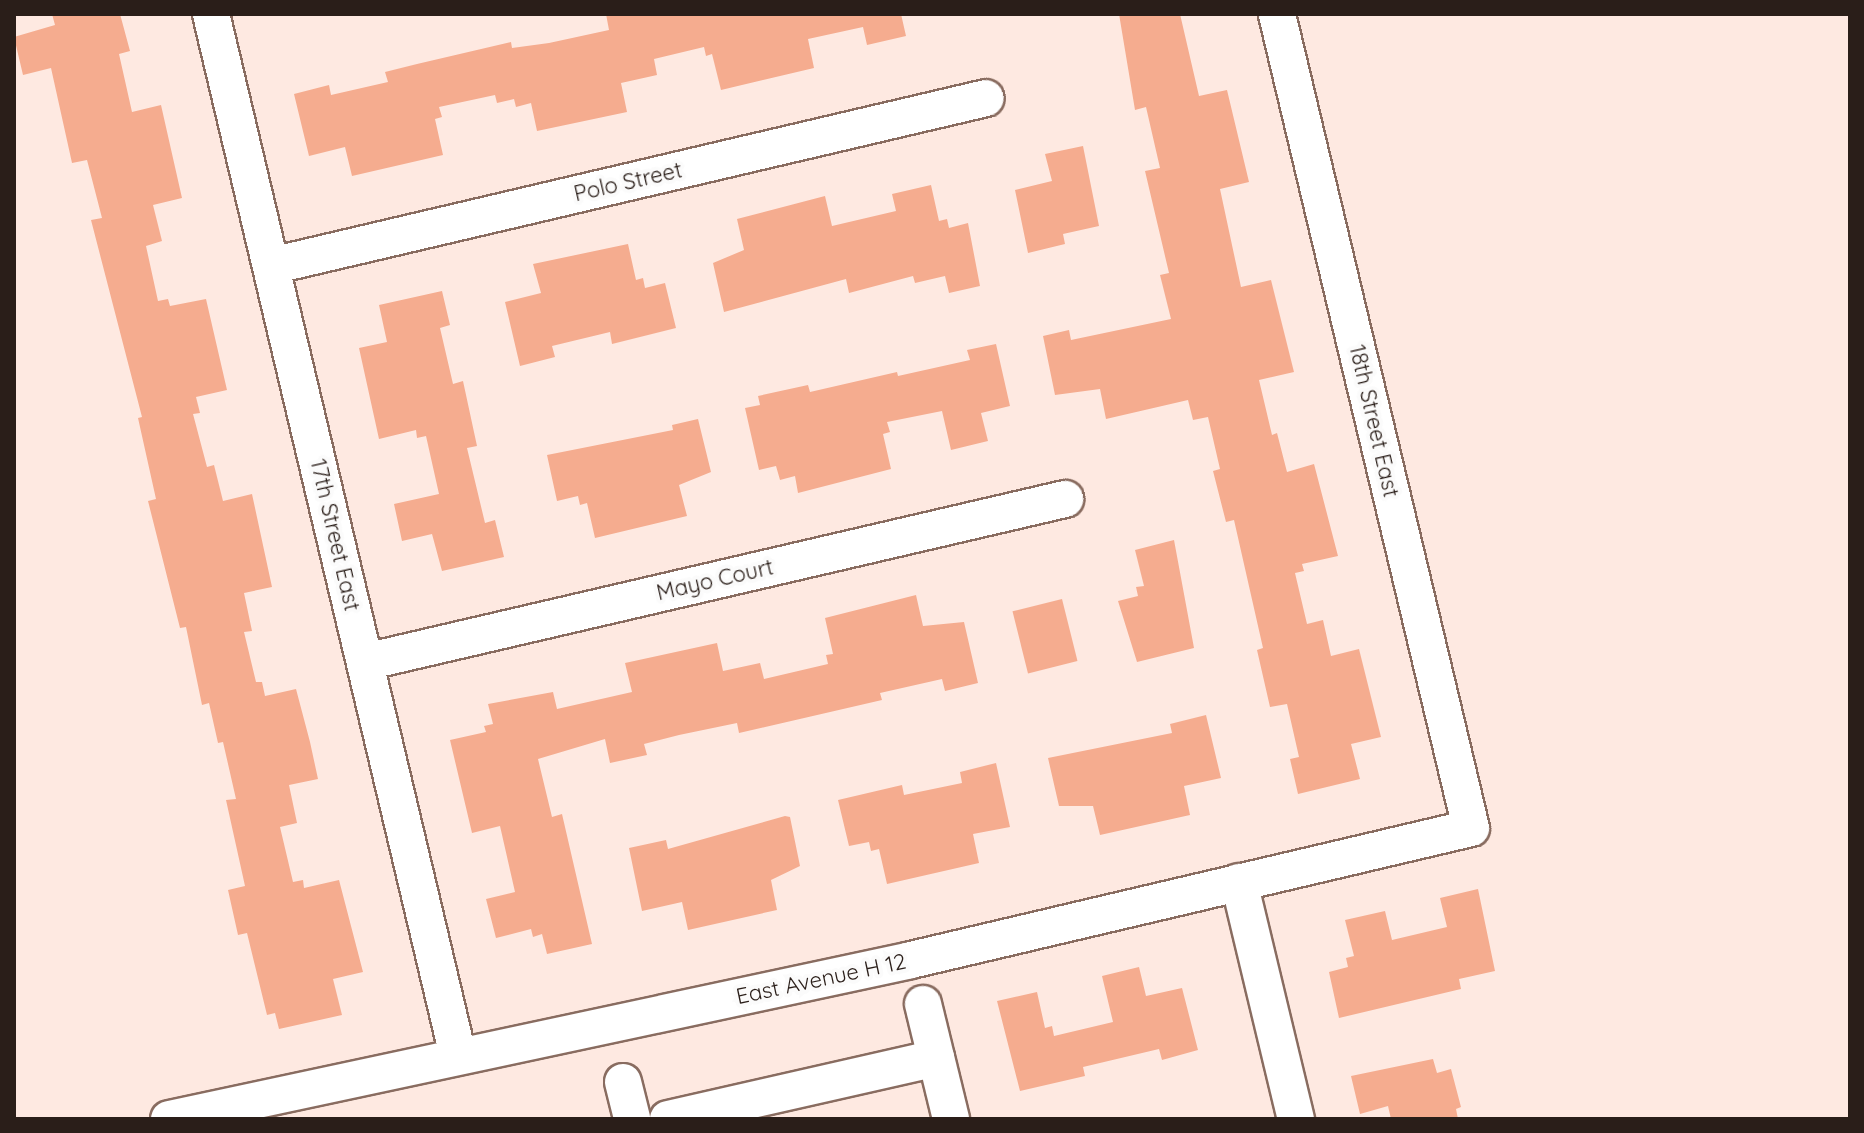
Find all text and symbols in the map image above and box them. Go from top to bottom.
street label: Polo Street [571,157,685,207]
street label: 18th Street East [1344,342,1404,500]
street label: 17th Street East [305,456,365,614]
street label: Mayo Court [654,554,776,606]
street label: East Avenue H 12 [734,948,908,1010]

